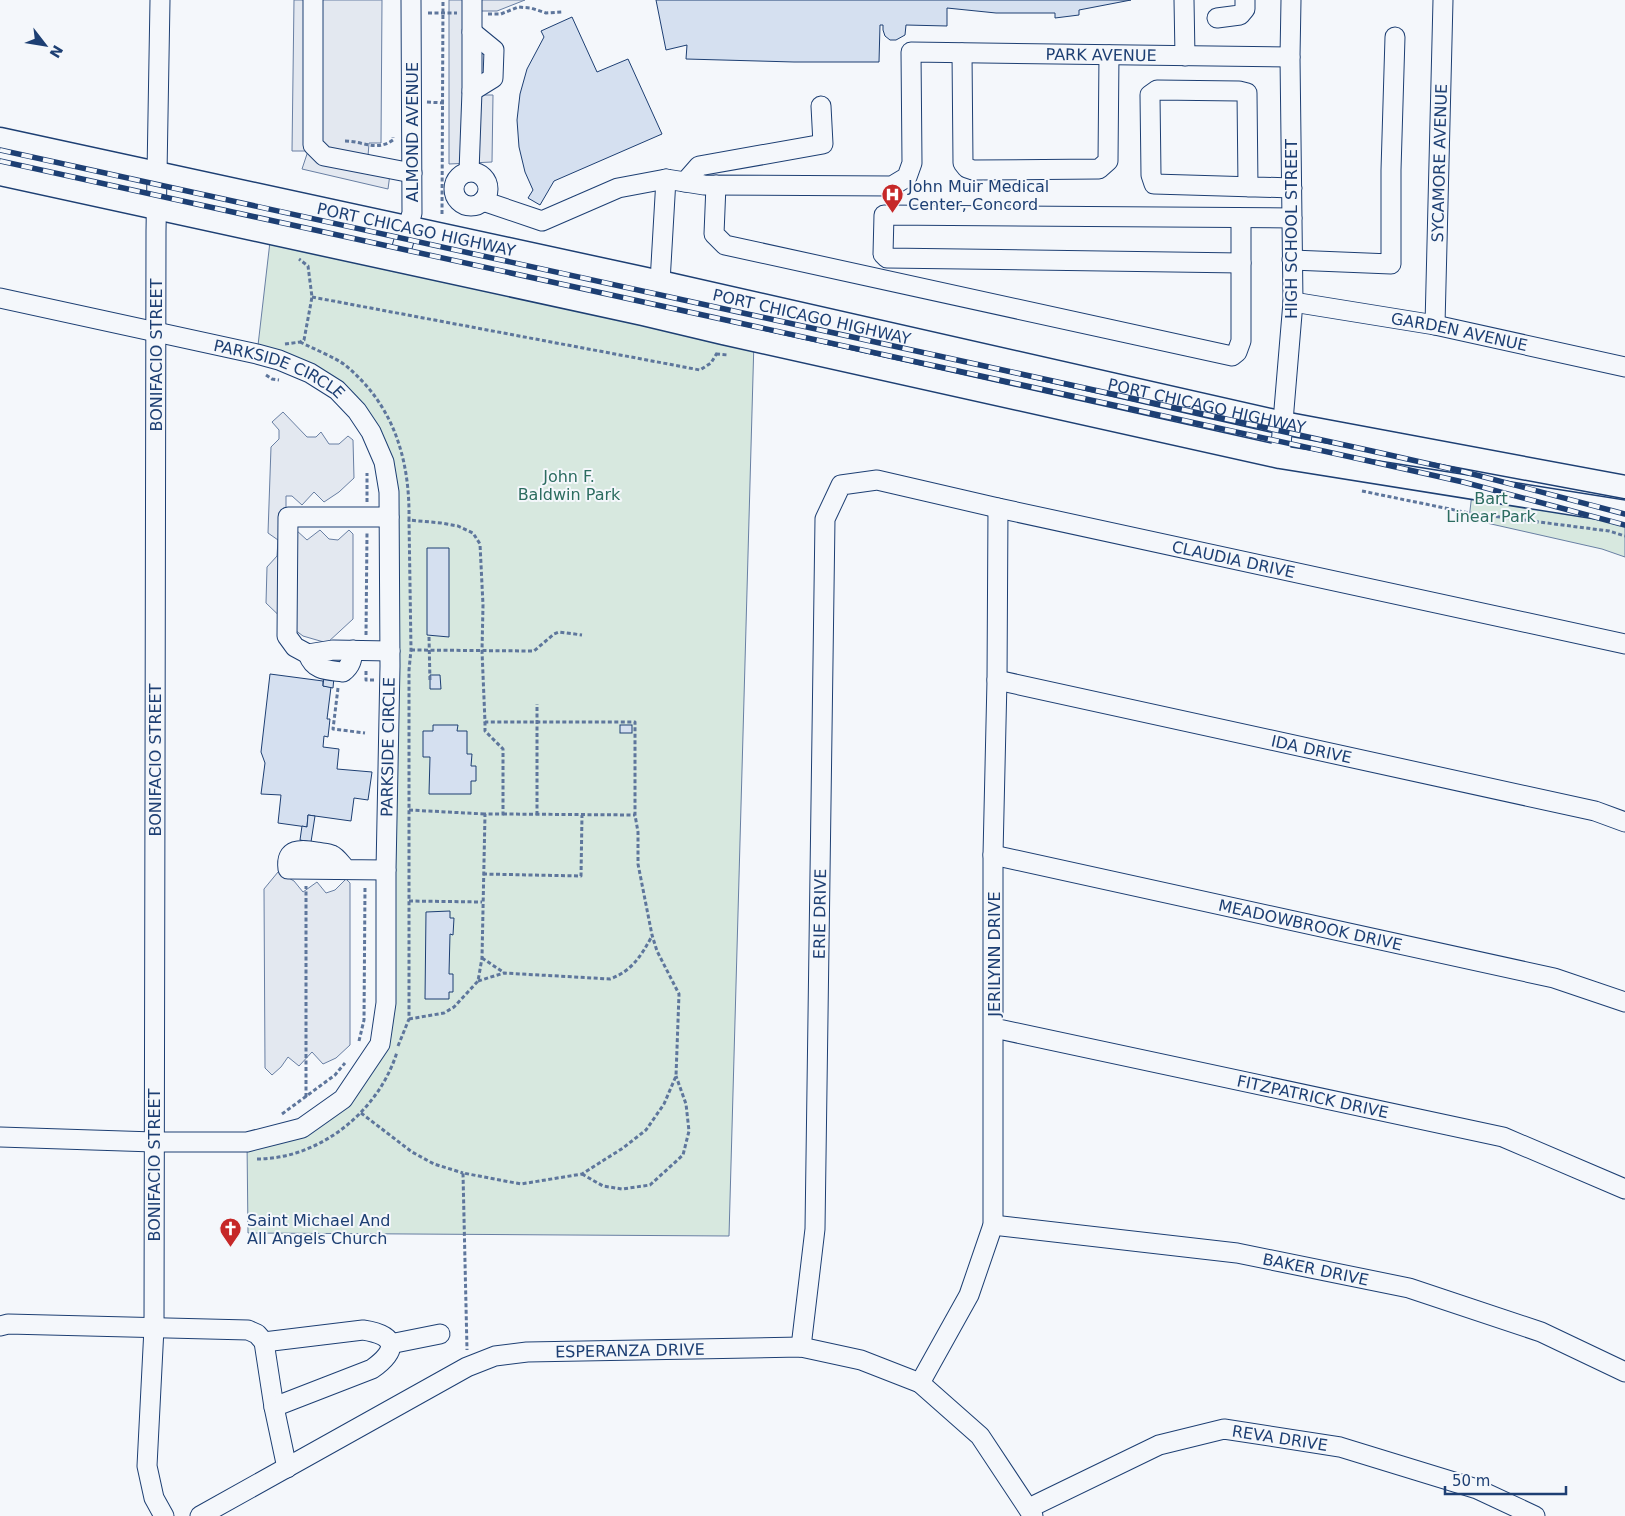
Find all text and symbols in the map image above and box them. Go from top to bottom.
north arrow [20,20,70,70]
text: N [46,43,66,61]
street label: PARK AVENUE [1045,44,1157,65]
street label: ALMOND AVENUE [403,62,422,202]
street label: SYCAMORE AVENUE [1428,83,1450,243]
street label: HIGH SCHOOL STREET [1282,139,1301,319]
place label: John Muir Medical Center, Concord [907,177,1049,214]
hospital icon: John Muir Medical Center, Concord [880,183,904,214]
street label: PORT CHICAGO HIGHWAY [315,198,518,260]
street label: BONIFACIO STREET [147,278,166,431]
street label: PORT CHICAGO HIGHWAY [711,285,913,348]
street label: GARDEN AVENUE [1390,309,1529,355]
street label: PARKSIDE CIRCLE [212,335,349,402]
street label: PORT CHICAGO HIGHWAY [1106,374,1308,437]
park label: John F. Baldwin Park [518,467,621,504]
park label: Bart Linear Park [1446,489,1536,526]
street label: CLAUDIA DRIVE [1170,537,1297,582]
street label: PARKSIDE CIRCLE [377,677,399,817]
street label: BONIFACIO STREET [146,683,165,836]
street label: IDA DRIVE [1269,731,1354,767]
street label: ERIE DRIVE [809,869,830,959]
street label: JERILYNN DRIVE [985,891,1004,1018]
street label: MEADOWBROOK DRIVE [1217,895,1404,954]
street label: FITZPATRICK DRIVE [1235,1071,1390,1122]
street label: BONIFACIO STREET [145,1088,164,1241]
place label: Saint Michael And All Angels Church [247,1211,391,1248]
church icon: Saint Michael And All Angels Church [219,1217,243,1248]
street label: BAKER DRIVE [1261,1249,1371,1289]
street label: ESPERANZA DRIVE [555,1339,705,1361]
street label: REVA DRIVE [1231,1421,1329,1454]
scale bar [1445,1464,1566,1496]
text: 50 m [1452,1472,1490,1490]

